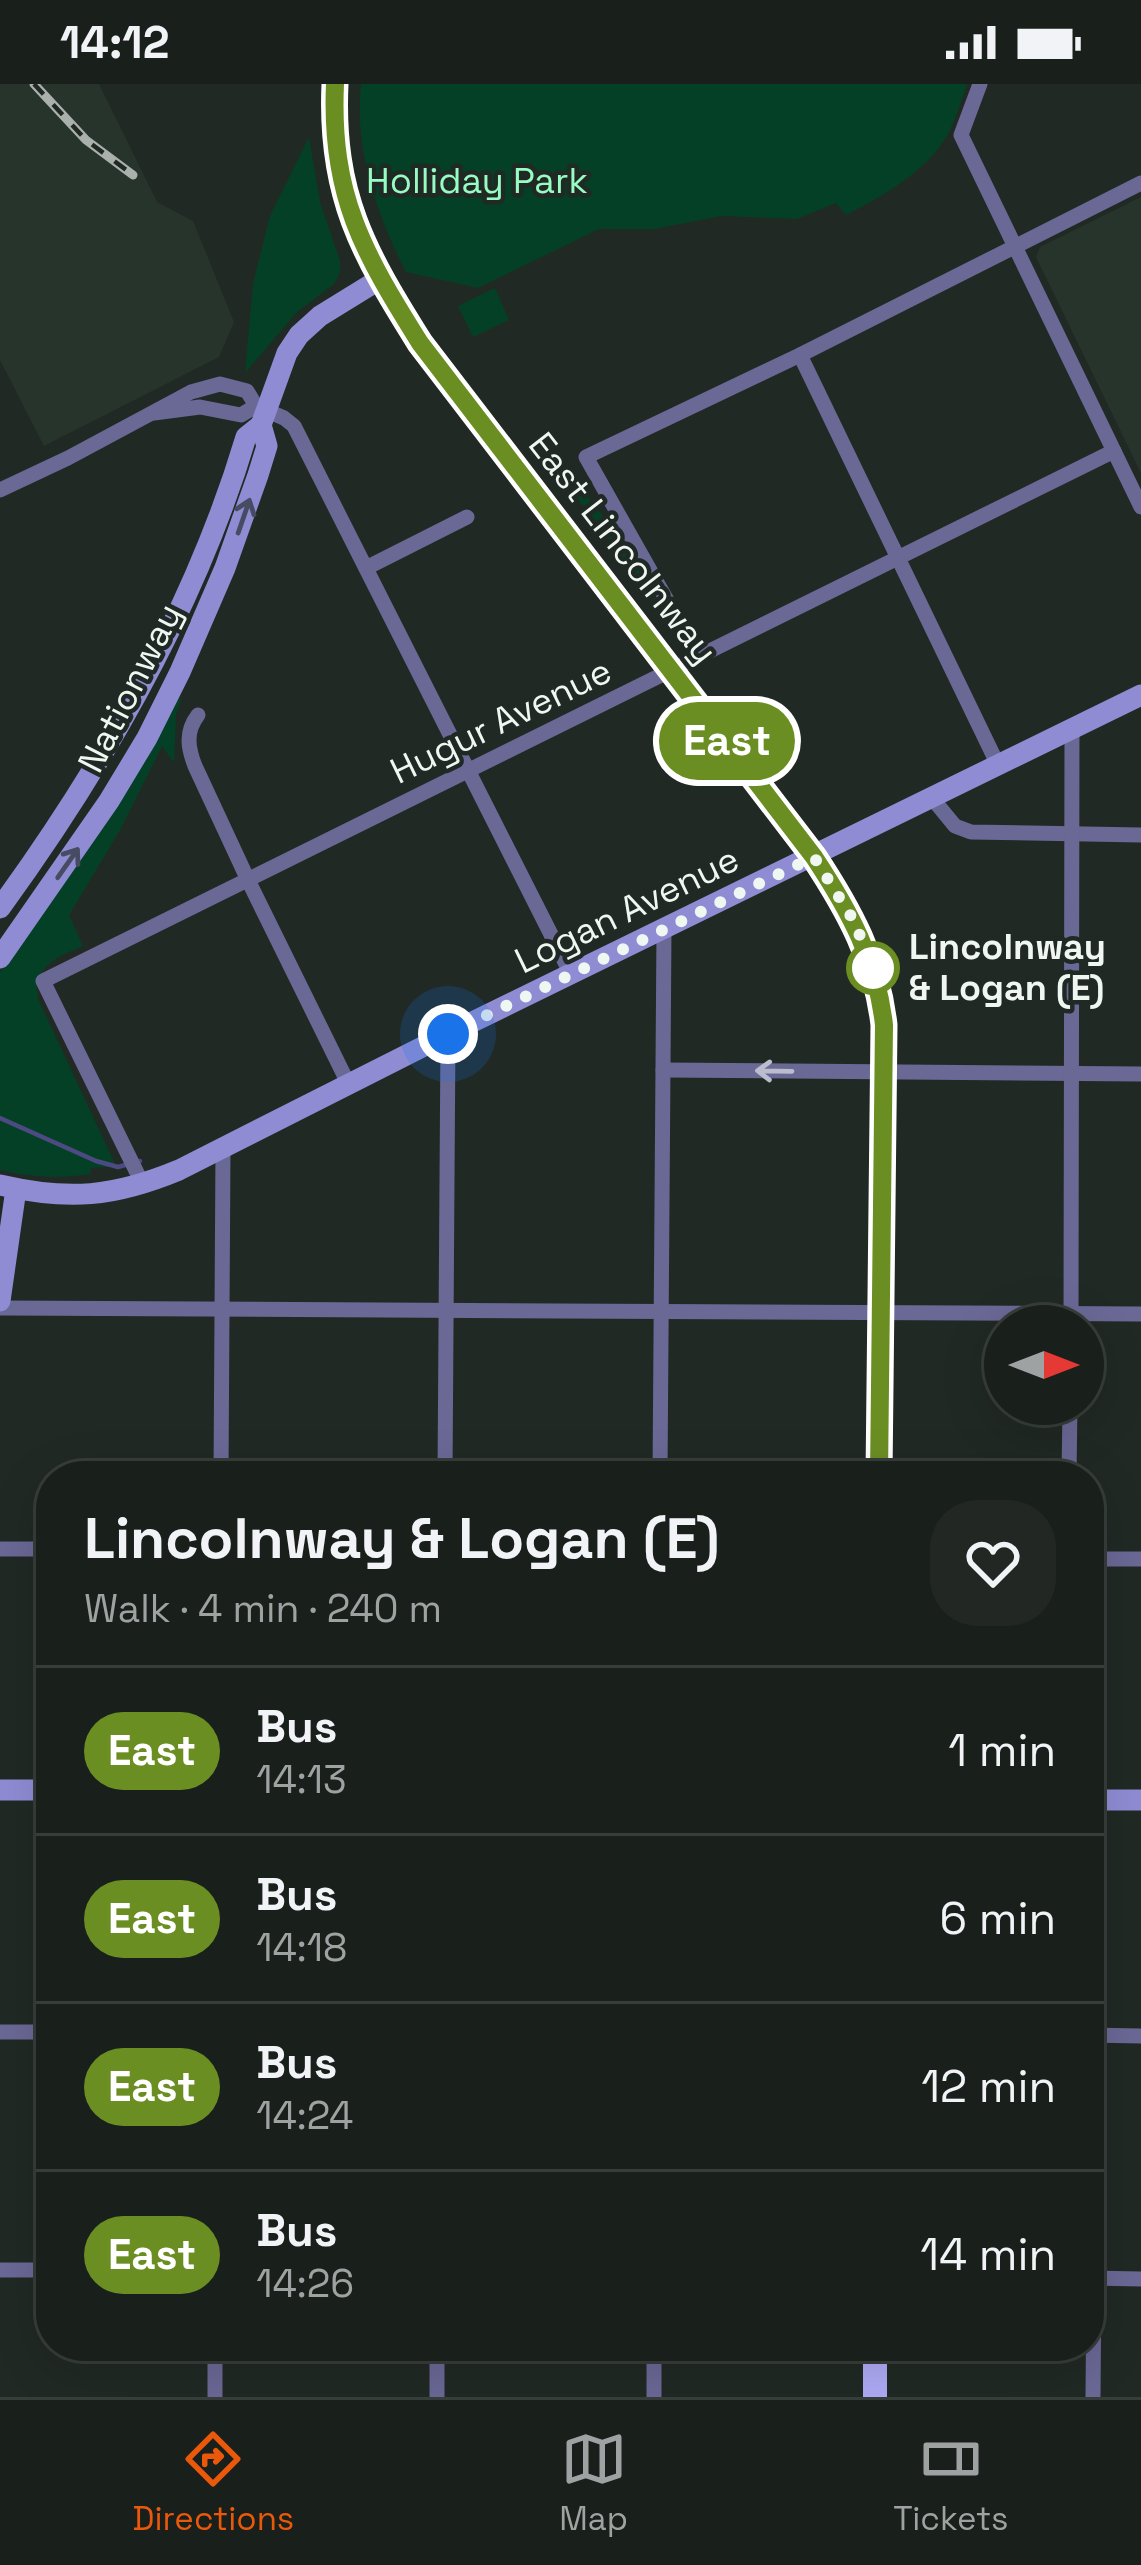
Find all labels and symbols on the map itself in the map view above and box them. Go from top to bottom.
park label: Holliday Park [366,158,588,204]
street label: East Lincolnway [518,423,728,673]
one-way arrow [235,498,256,535]
street label: Nationway [68,596,192,780]
street label: Hugur Avenue [383,648,619,794]
line badge: East [643,702,811,780]
street label: Logan Avenue [507,836,747,984]
one-way arrow [55,846,80,880]
place label: Lincolnway & Logan (E) [909,924,1106,1011]
marker: Lincolnway & Logan (E) [848,943,898,993]
your location [418,1004,478,1064]
one-way arrow [755,1060,794,1083]
north arrow [984,1305,1104,1425]

